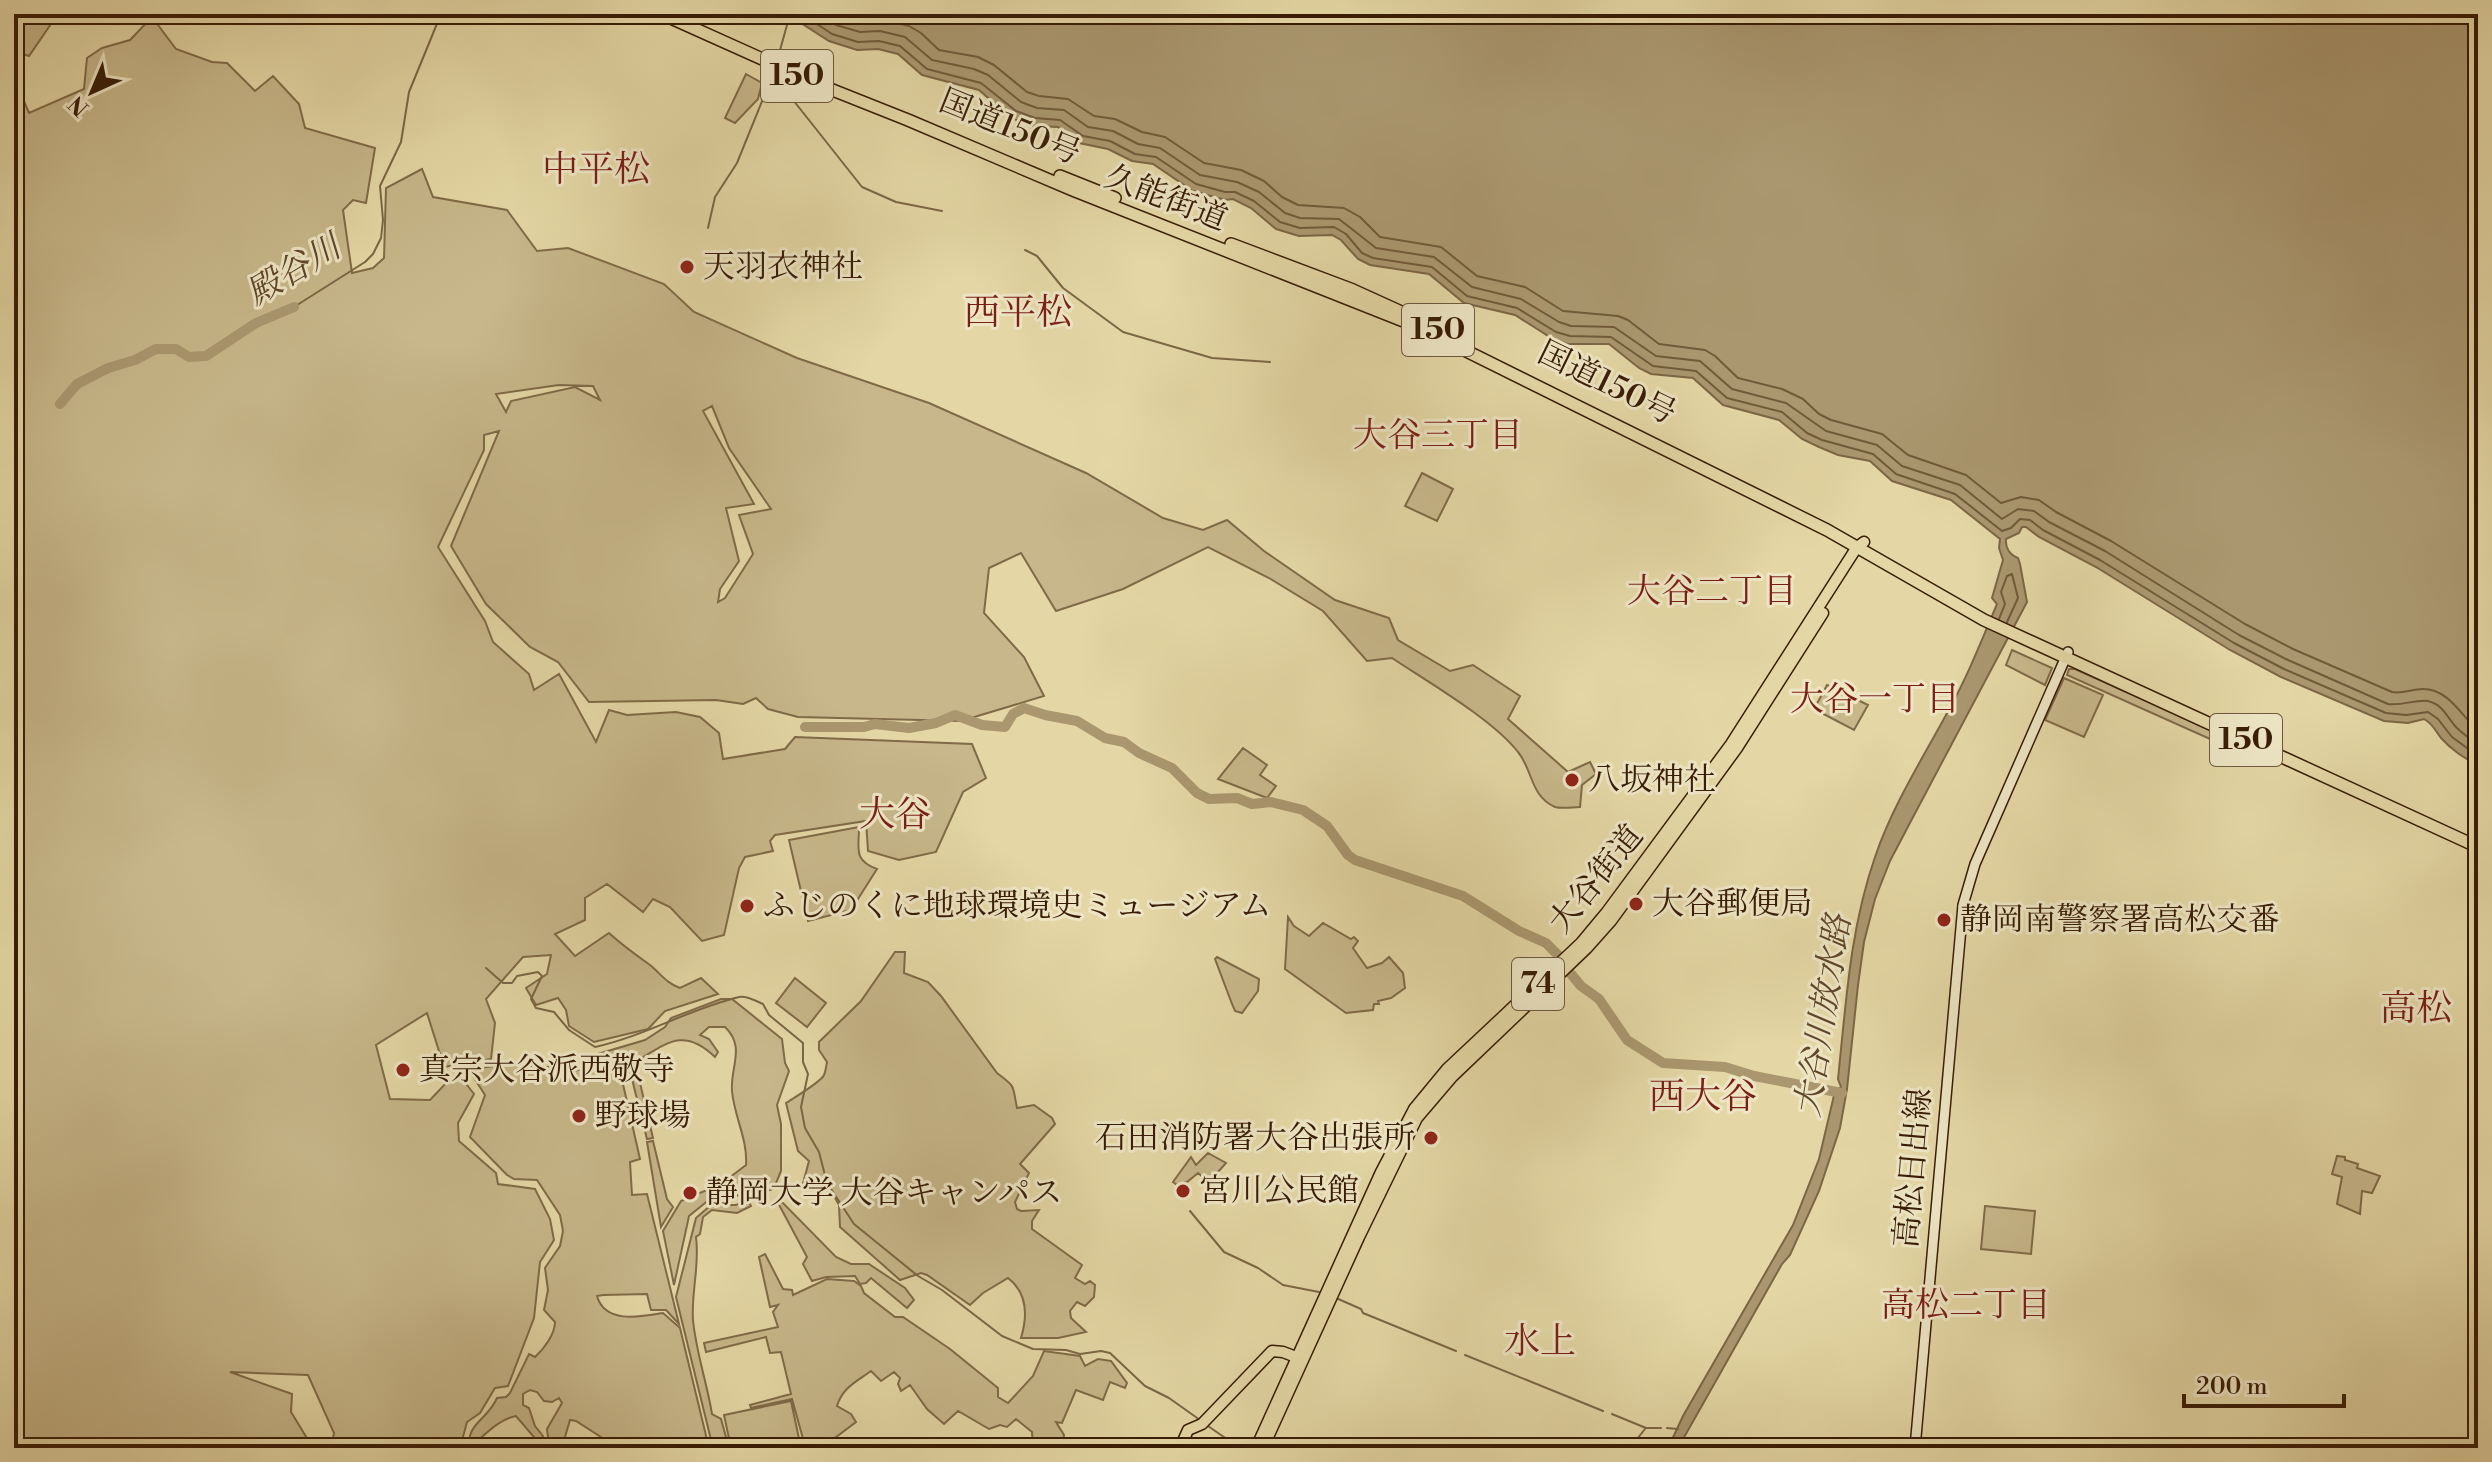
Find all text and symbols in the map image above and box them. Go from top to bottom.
road number: 150 [761,50,833,102]
north arrow [52,52,132,132]
street label: 国道150号 [934,81,1086,173]
text: N [63,89,95,121]
district label: 中平松 [542,148,650,193]
street label: 久能街道 [1099,156,1233,240]
water label: 殿谷川 [239,225,352,315]
place label: 天羽衣神社 [703,247,863,287]
marker: 天羽衣神社 [678,258,696,276]
district label: 西平松 [964,291,1072,336]
road number: 150 [1402,304,1474,356]
street label: 国道150号 [1531,332,1683,434]
district label: 大谷三丁目 [1353,415,1523,457]
district label: 大谷二丁目 [1627,571,1797,613]
district label: 大谷一丁目 [1790,679,1960,721]
road number: 150 [2210,714,2282,766]
place label: 八坂神社 [1588,760,1716,800]
marker: 八坂神社 [1563,771,1581,789]
district label: 大谷 [859,793,931,838]
street label: 大谷街道 [1540,817,1652,941]
place label: 大谷郵便局 [1652,884,1812,924]
place label: ふじのくに地球環境史ミュージアム [763,886,1271,926]
marker: 大谷郵便局 [1627,895,1645,913]
marker: ふじのくに地球環境史ミュージアム [738,897,756,915]
place label: 静岡南警察署高松交番 [1960,900,2280,940]
water label: 大谷川放水路 [1787,910,1861,1120]
marker: 静岡南警察署高松交番 [1935,911,1953,929]
road number: 74 [1512,958,1564,1010]
district label: 高松 [2380,987,2452,1032]
place label: 真宗大谷派西敬寺 [419,1050,675,1090]
marker: 真宗大谷派西敬寺 [394,1061,412,1079]
district label: 西大谷 [1649,1075,1757,1120]
street label: 高松日出線 [1886,1087,1940,1249]
place label: 野球場 [595,1096,691,1136]
marker: 野球場 [570,1107,588,1125]
place label: 石田消防署大谷出張所 [1095,1118,1415,1158]
marker: 石田消防署大谷出張所 [1422,1129,1440,1147]
place label: 宮川公民館 [1199,1171,1359,1211]
place label: 静岡大学 大谷キャンパス [706,1173,1062,1213]
marker: 宮川公民館 [1174,1182,1192,1200]
marker: 静岡大学 大谷キャンパス [681,1184,699,1202]
district label: 高松二丁目 [1881,1285,2051,1327]
district label: 水上 [1504,1320,1576,1365]
scale bar [2184,1358,2344,1408]
text: 200 m [2196,1372,2267,1402]

